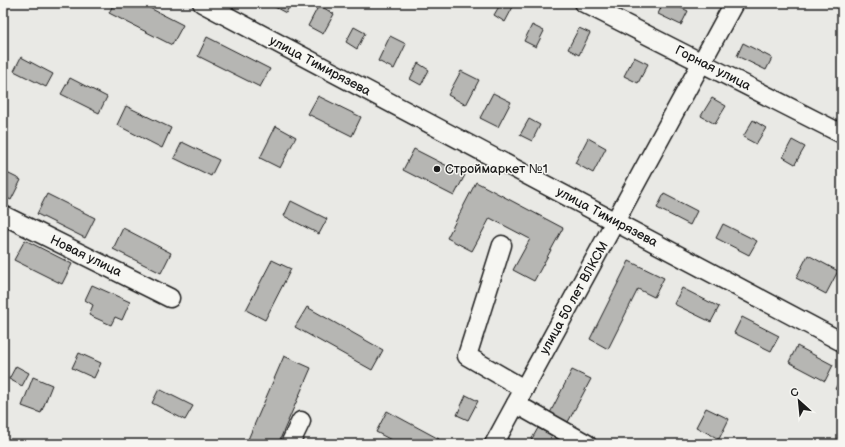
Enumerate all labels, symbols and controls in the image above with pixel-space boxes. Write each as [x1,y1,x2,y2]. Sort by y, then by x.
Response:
street label: улица Тимирязева [267,32,374,100]
street label: Горная улица [672,42,754,94]
place label: Строймаркет №1 [445,161,548,177]
marker: Строймаркет №1 [432,164,442,174]
street label: улица Тимирязева [554,183,661,251]
street label: Новая улица [48,232,125,280]
street label: улица 50 лет ВЛКСМ [536,239,612,357]
north arrow [779,381,819,421]
text: С [788,385,801,400]

